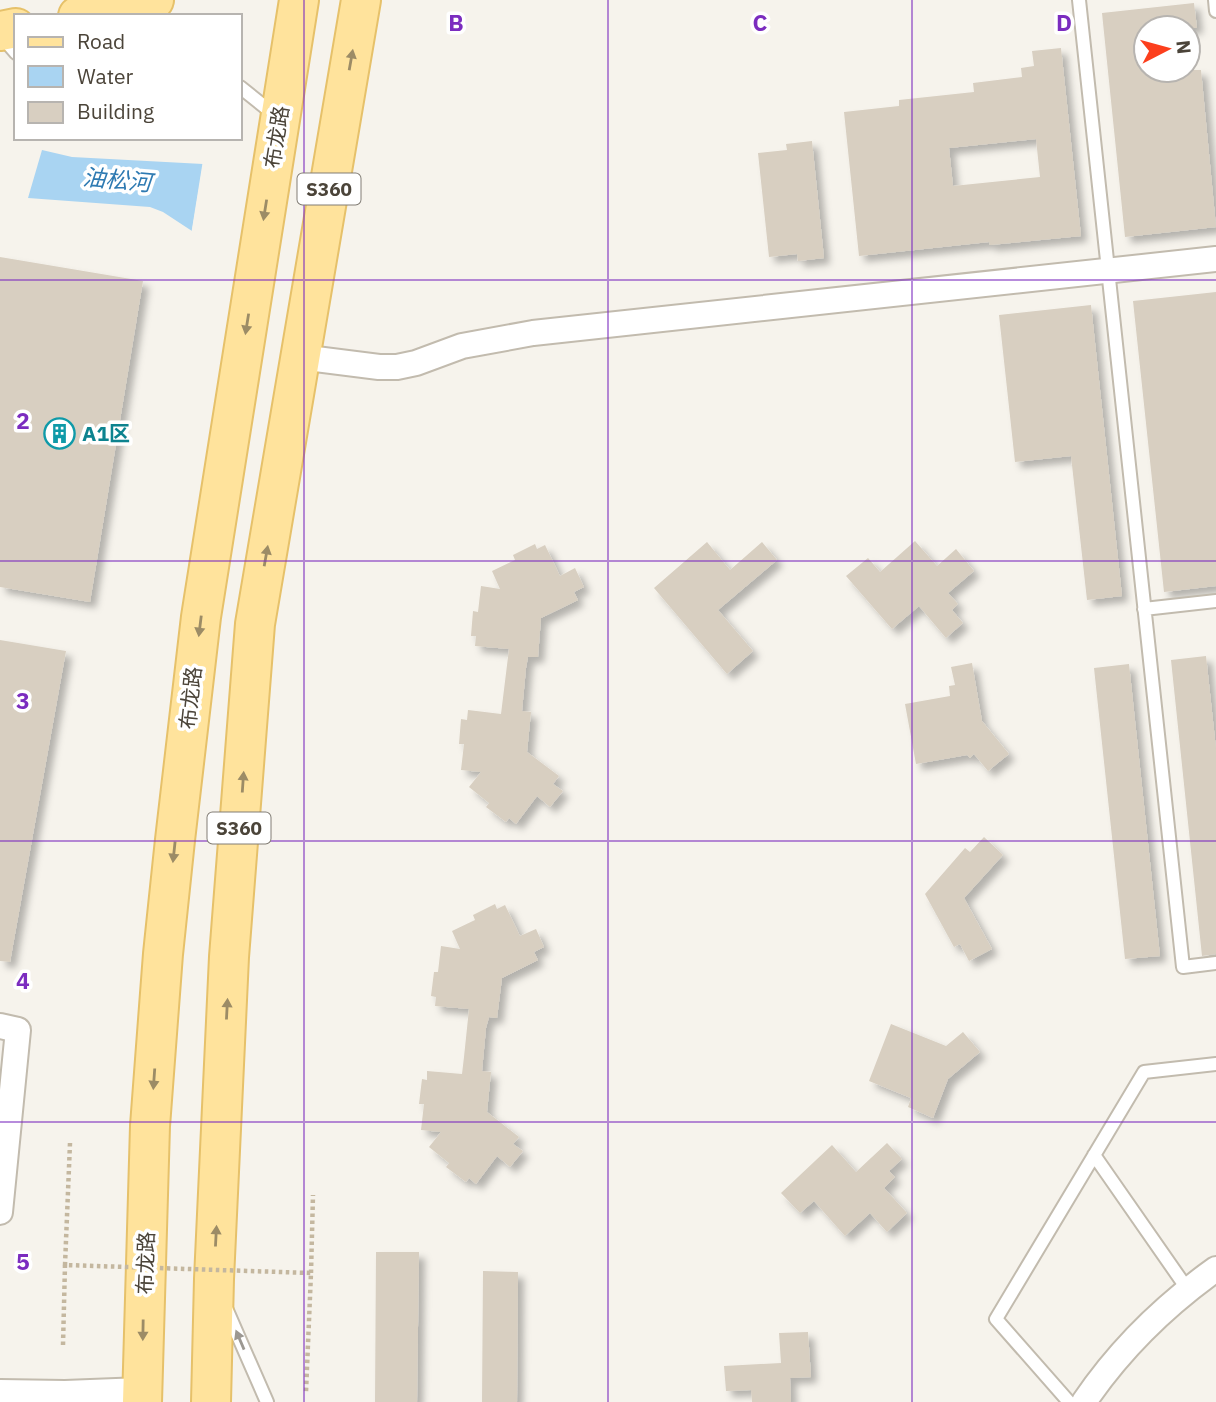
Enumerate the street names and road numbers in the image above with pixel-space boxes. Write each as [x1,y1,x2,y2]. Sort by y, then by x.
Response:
street label: 布龙路 [257,104,295,170]
road number: S360 [298,174,360,204]
street label: 布龙路 [173,665,207,731]
road number: S360 [208,813,270,844]
street label: 布龙路 [130,1231,160,1295]

